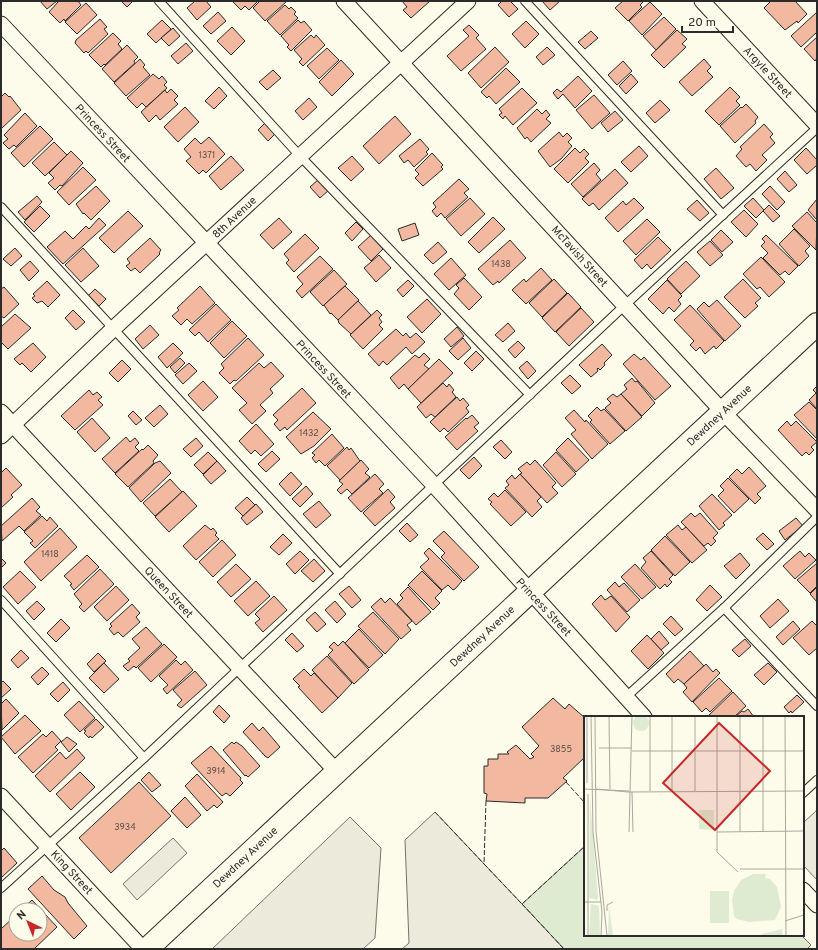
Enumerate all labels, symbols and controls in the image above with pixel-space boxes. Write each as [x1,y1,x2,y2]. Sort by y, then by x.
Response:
scale bar [682,8,733,34]
text: 20 m [688,15,716,31]
street label: Argyle Street [740,44,795,101]
street label: Princess Street [72,102,133,166]
house number: 1371 [199,150,215,161]
street label: 8th Avenue [210,194,260,242]
street label: McTavish Street [548,223,610,290]
house number: 1438 [491,259,511,270]
street label: Princess Street [293,338,354,402]
street label: Dewdney Avenue [684,382,755,449]
house number: 1432 [299,428,319,439]
house number: 1418 [41,549,59,560]
street label: Queen Street [141,564,196,621]
street label: Princess Street [513,576,574,640]
street label: Dewdney Avenue [447,603,518,670]
inset map [584,716,804,936]
house number: 3855 [550,744,572,755]
house number: 3914 [206,766,226,777]
house number: 3934 [114,822,136,833]
street label: Dewdney Avenue [210,824,281,891]
street label: King Street [47,848,95,898]
north arrow [8,902,48,942]
text: N [14,908,30,923]

